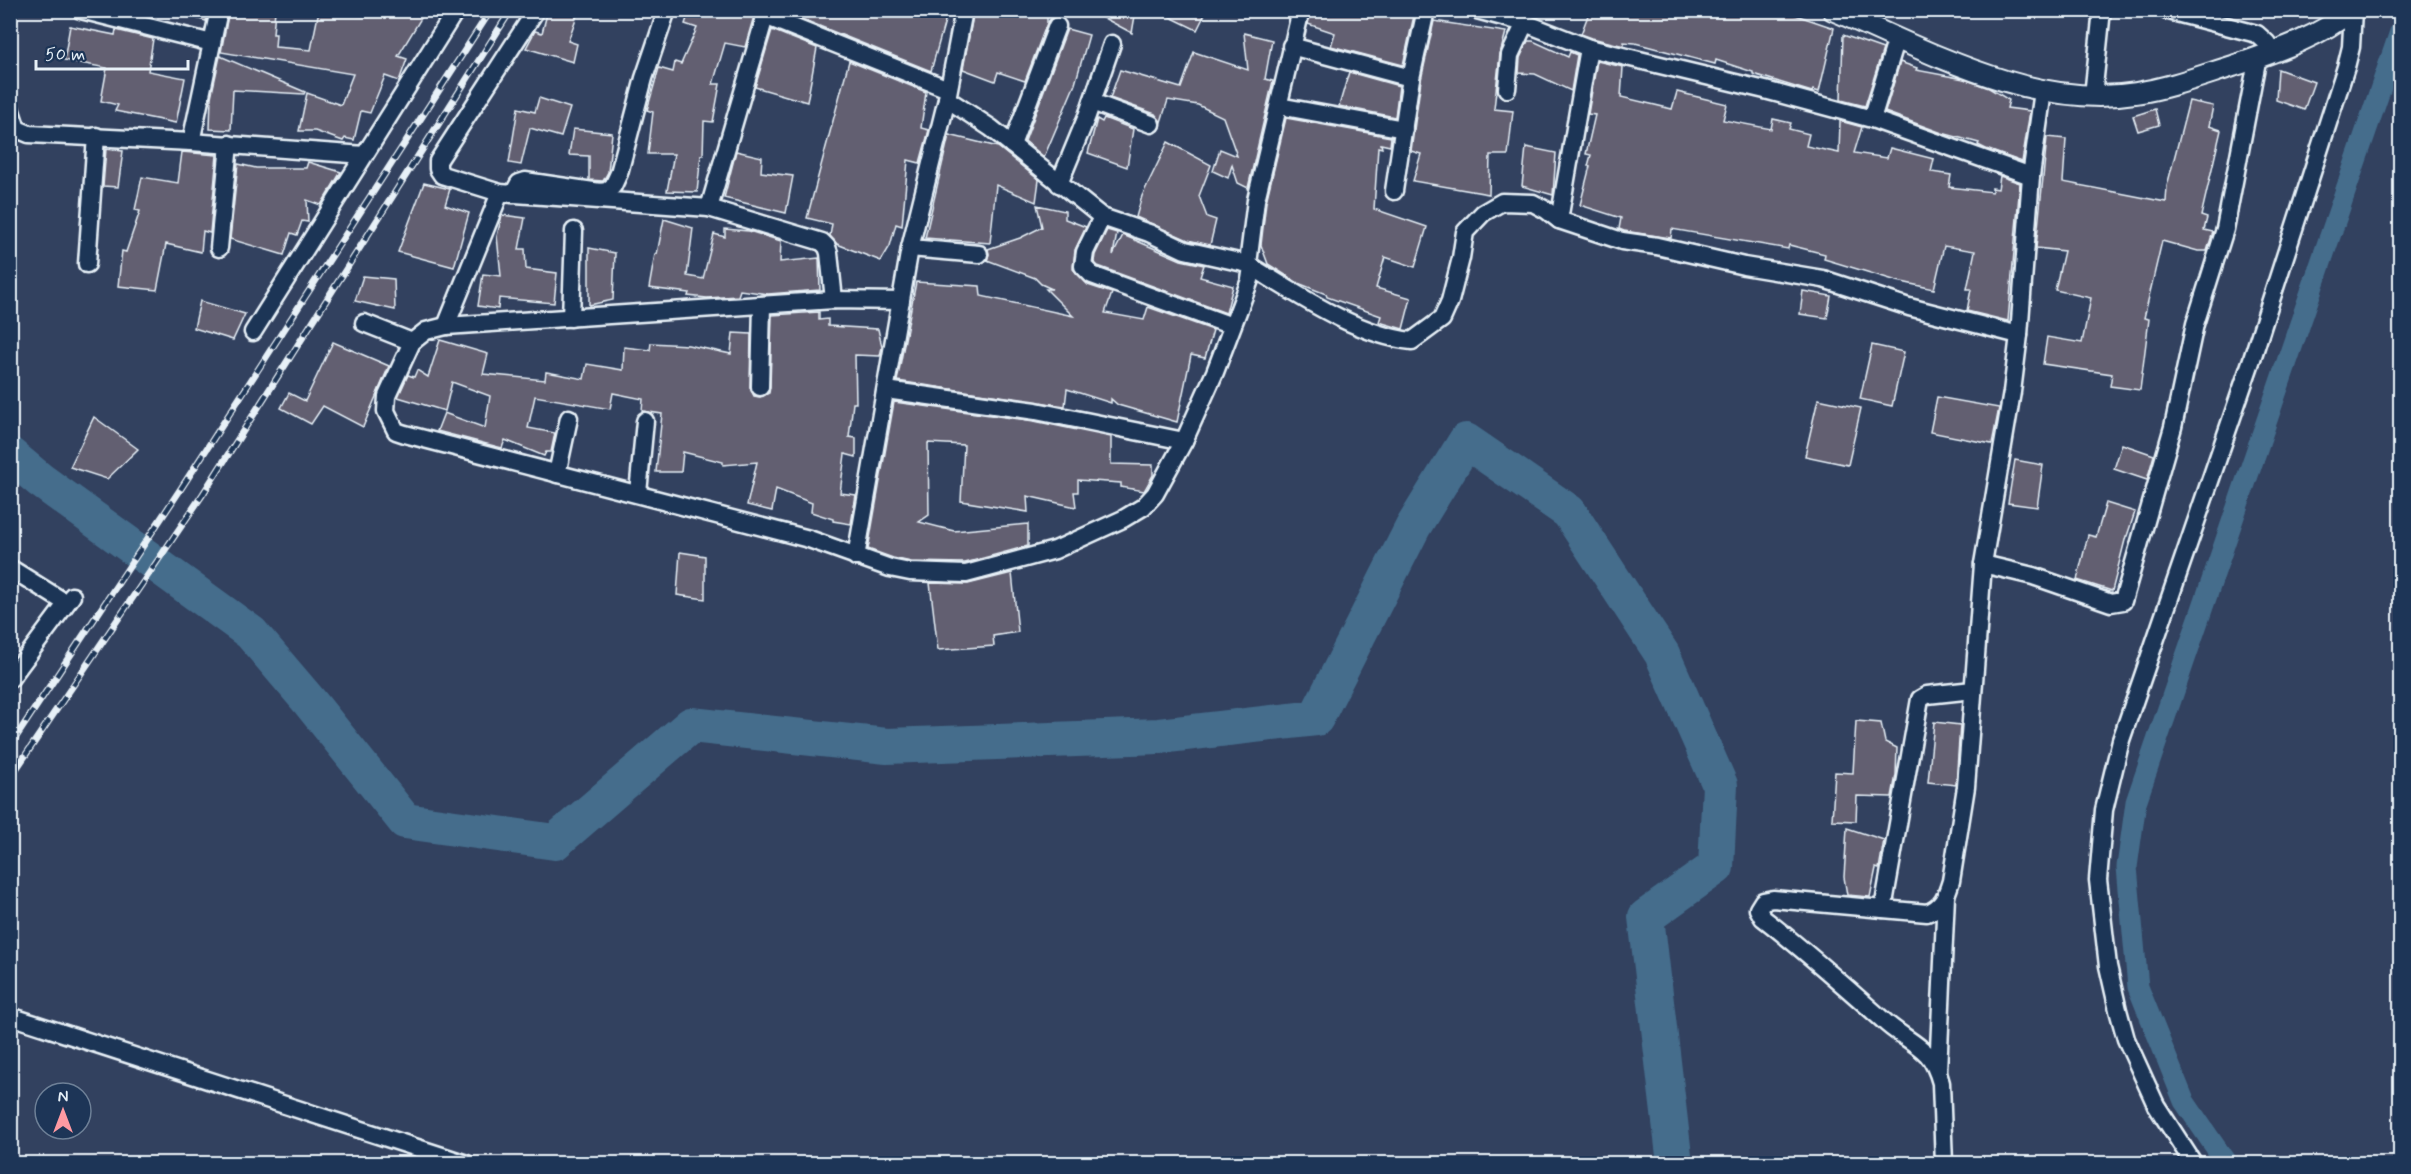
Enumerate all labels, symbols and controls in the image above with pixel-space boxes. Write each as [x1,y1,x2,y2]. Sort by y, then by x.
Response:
scale bar [36,33,188,71]
text: 50 m [45,43,85,67]
north arrow [33,1081,93,1141]
text: N [58,1087,68,1108]

